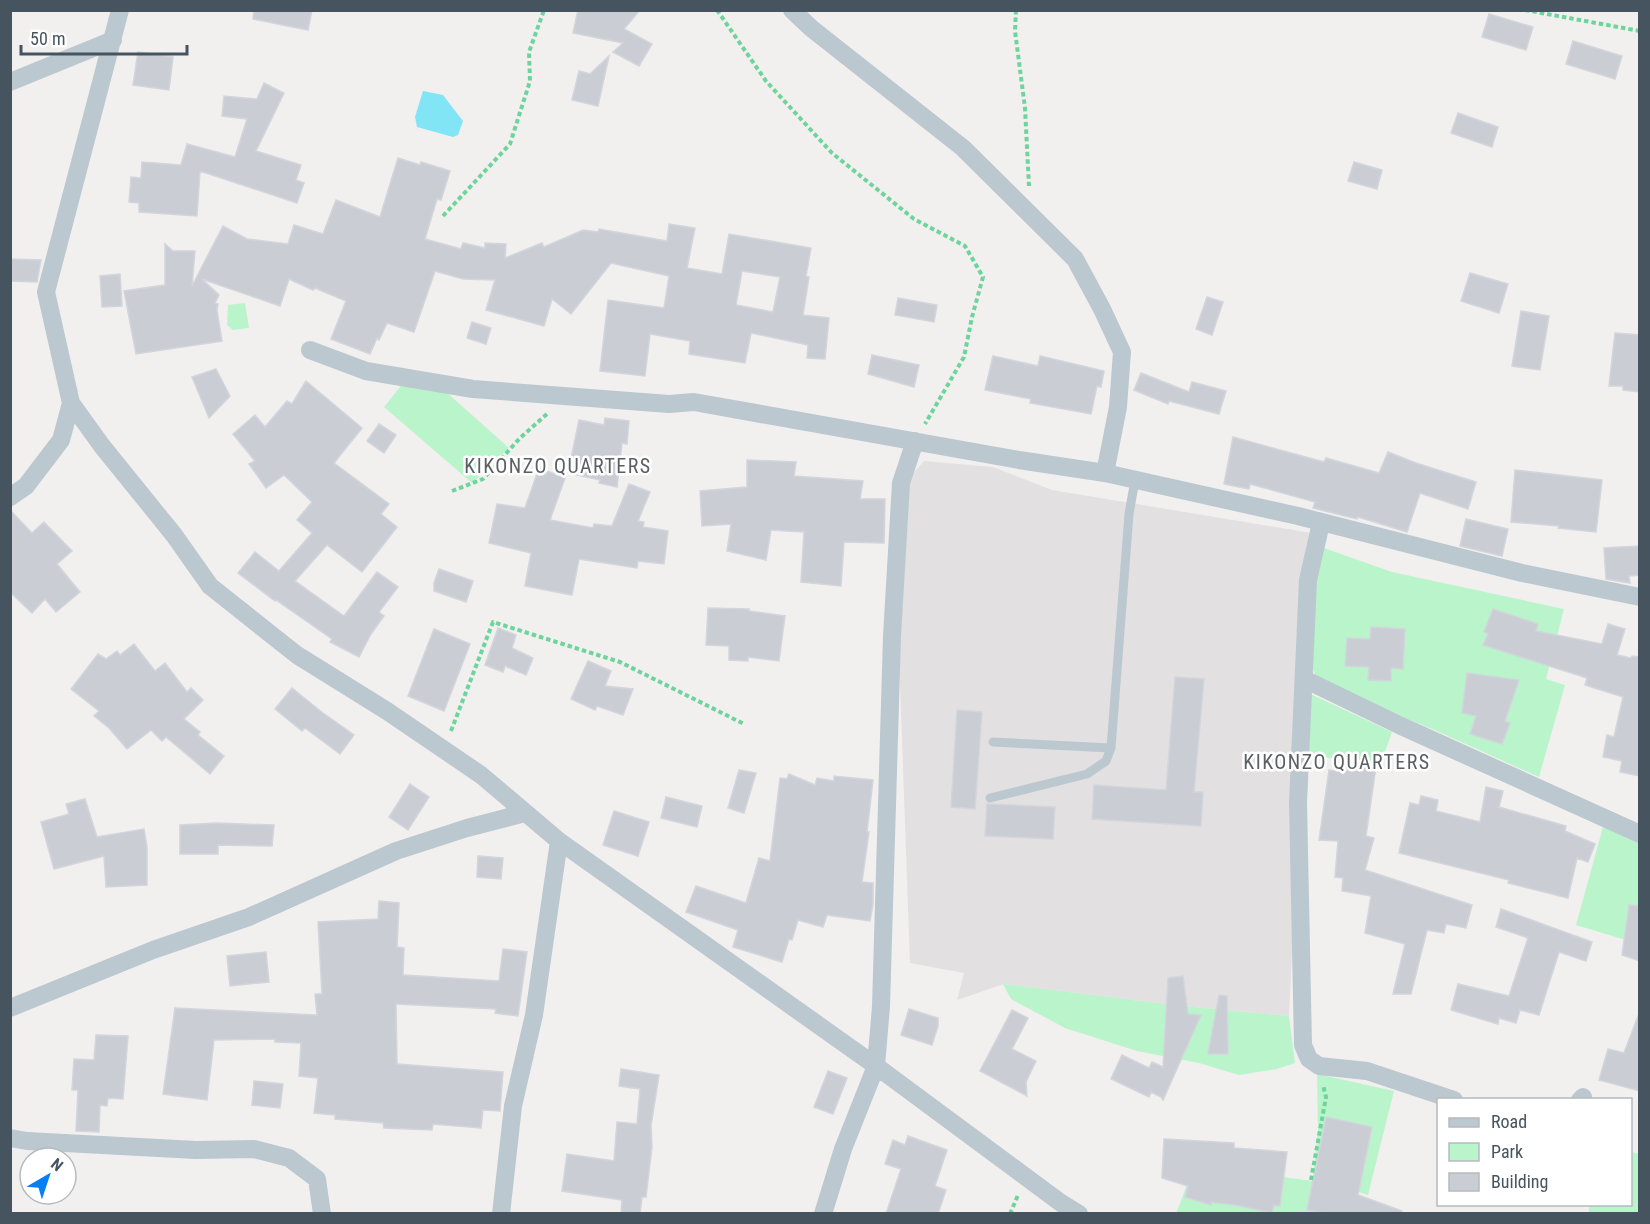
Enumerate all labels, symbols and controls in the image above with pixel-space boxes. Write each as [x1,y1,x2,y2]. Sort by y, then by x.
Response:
scale bar [21,18,188,56]
text: 50 m [30,28,65,49]
district label: KIKONZO QUARTERS [464,454,652,478]
district label: KIKONZO QUARTERS [1243,750,1431,774]
legend [1437,1098,1632,1206]
text: Road [1491,1111,1527,1132]
text: Park [1491,1141,1523,1162]
north arrow [18,1146,78,1206]
text: N [47,1154,67,1175]
text: Building [1491,1171,1548,1192]

